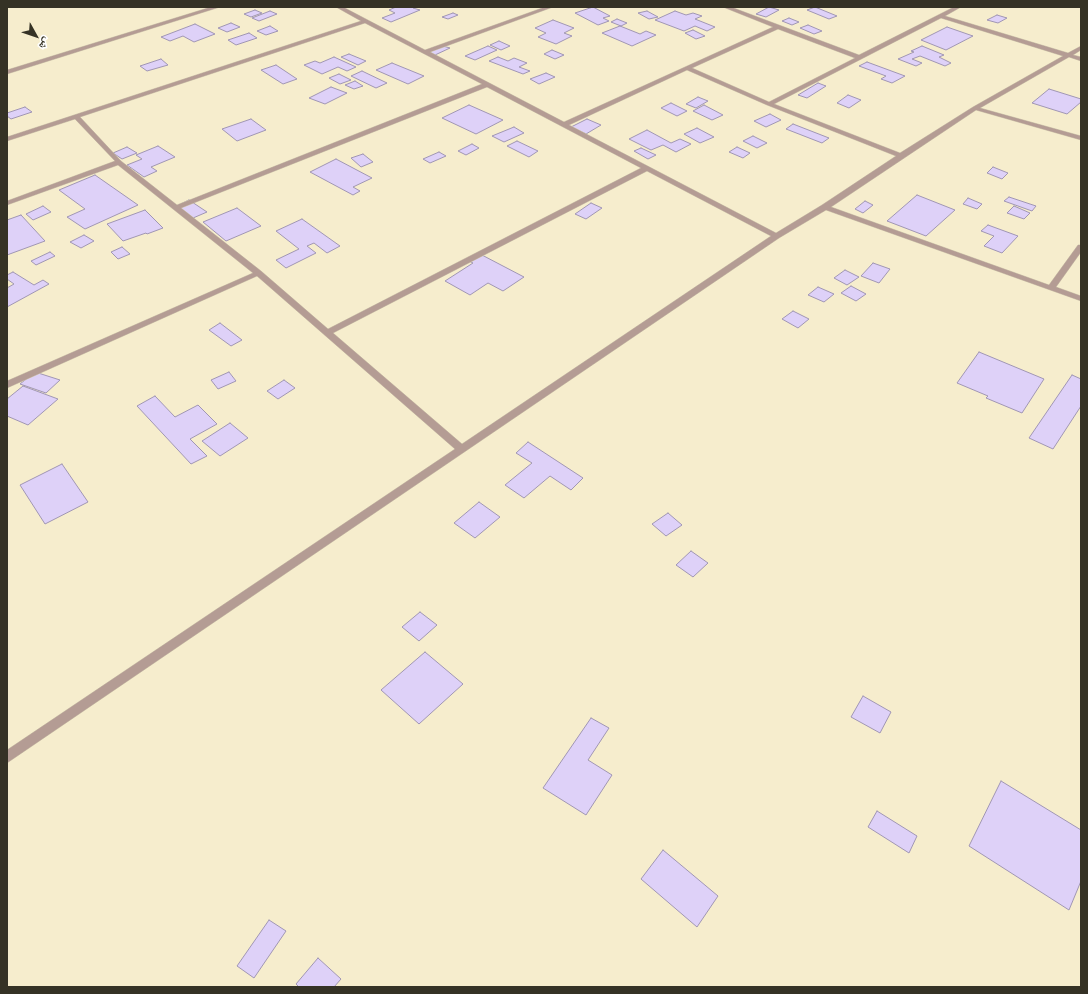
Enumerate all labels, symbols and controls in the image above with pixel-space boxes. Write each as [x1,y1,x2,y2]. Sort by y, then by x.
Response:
north arrow [16,16,56,56]
text: ش [37,35,54,53]

